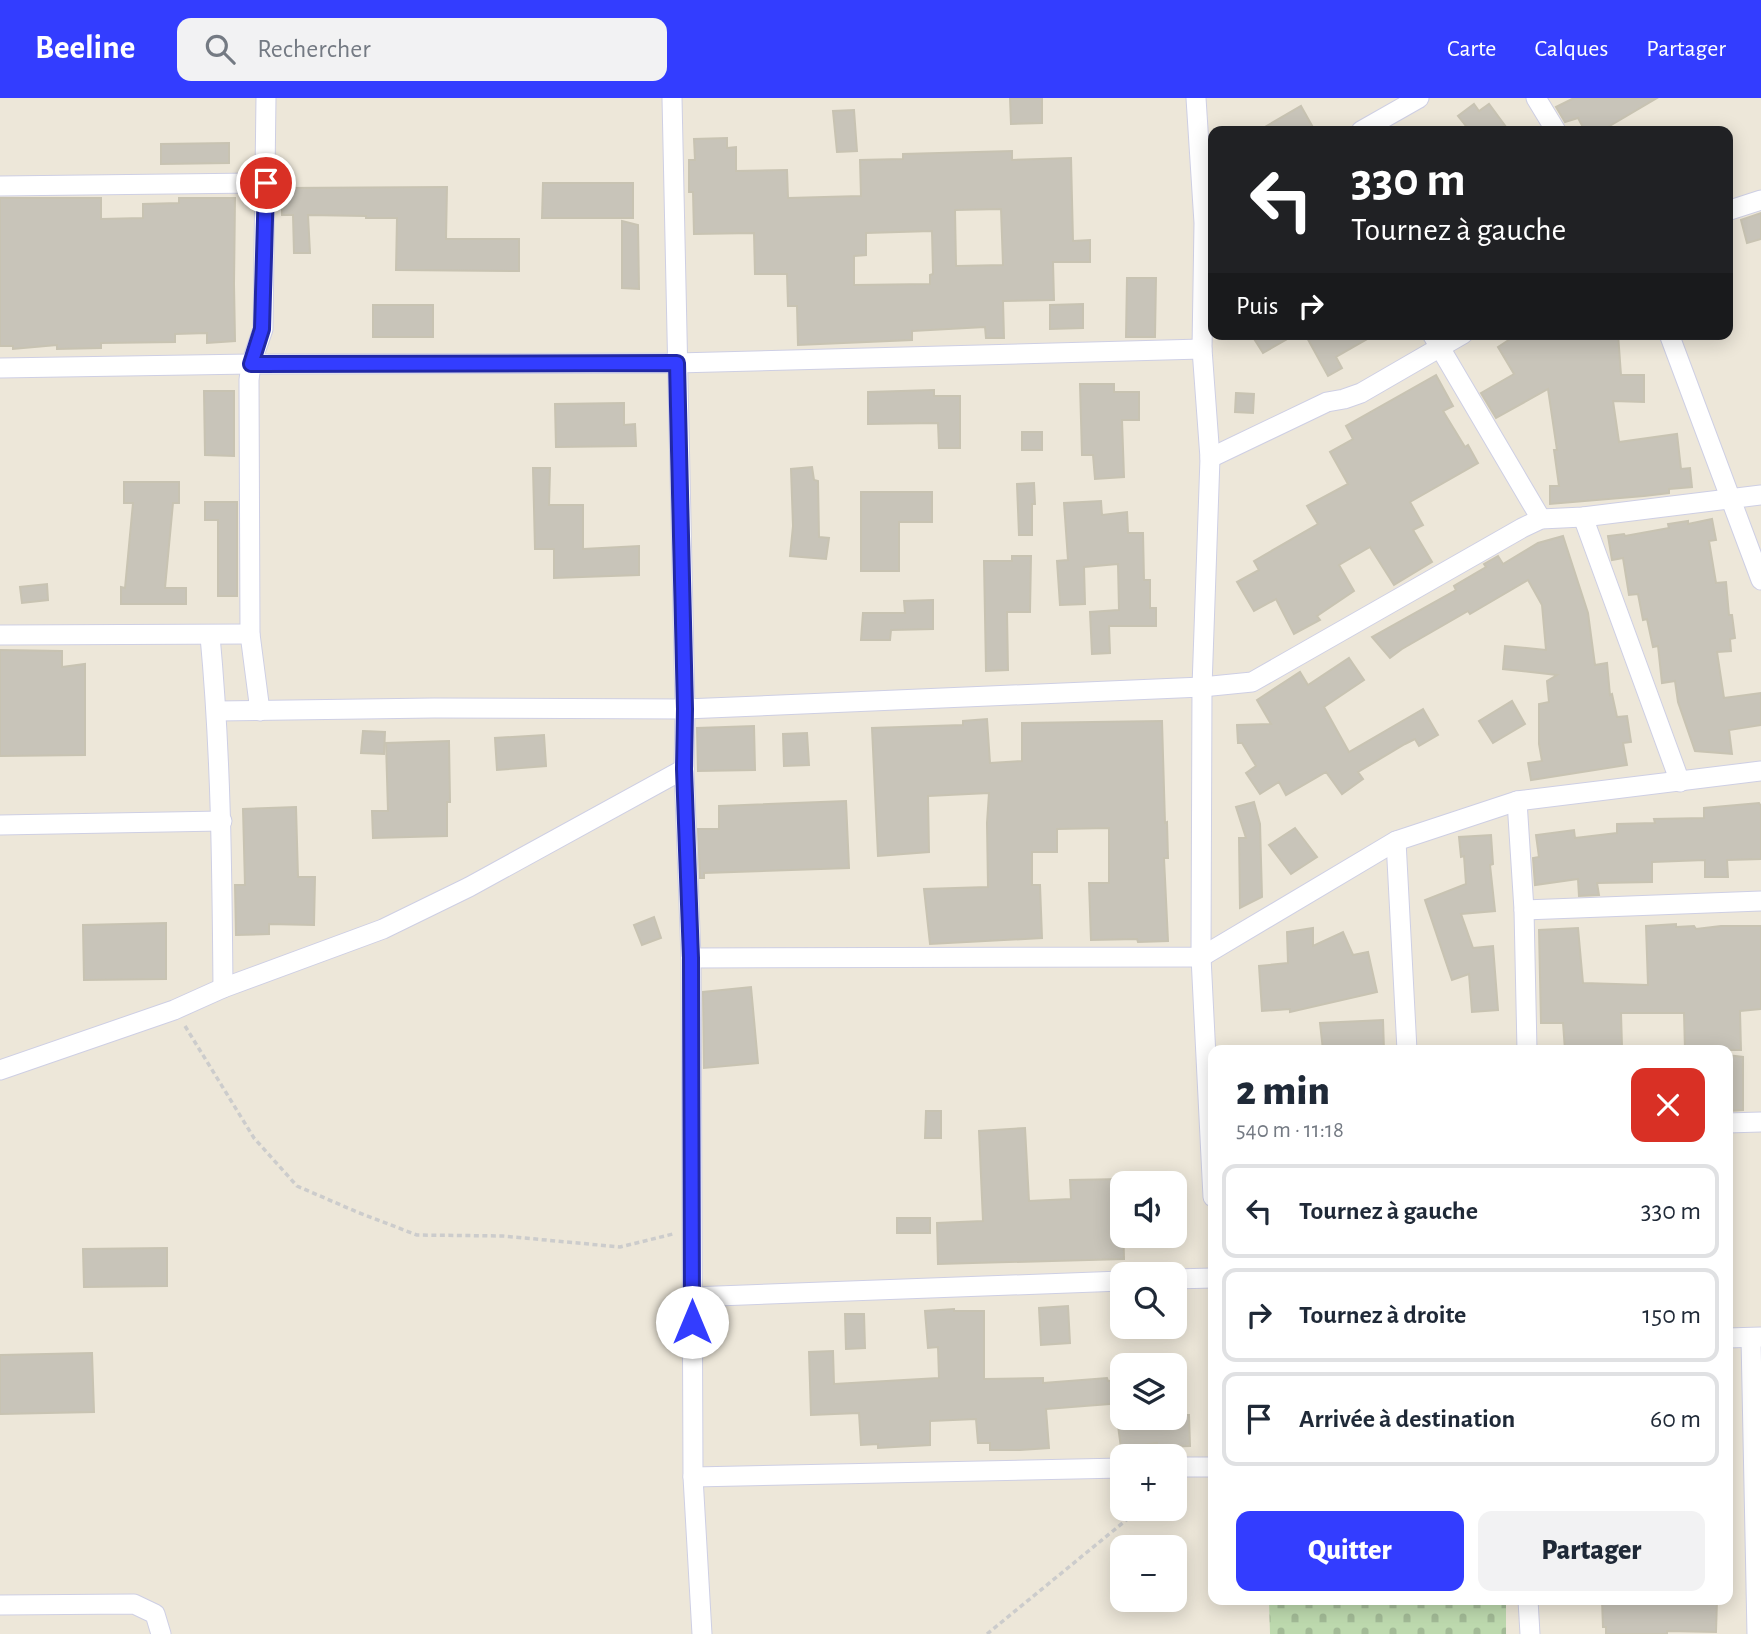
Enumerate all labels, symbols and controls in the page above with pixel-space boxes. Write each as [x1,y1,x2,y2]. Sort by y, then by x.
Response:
search box [177,18,667,81]
icon: search [201,30,239,68]
text: Beeline [35,32,135,65]
text: Rechercher [257,36,371,62]
text: Carte [1447,37,1496,61]
text: Calques [1534,37,1608,61]
text: Partager [1646,37,1726,61]
pin [236,153,296,213]
icon: left [1236,154,1327,245]
text: 330 m [1351,156,1466,205]
icon: arrive [247,164,285,202]
text: Tournez à gauche [1351,214,1566,246]
icon: right [1292,287,1330,325]
text: Puis [1236,293,1278,319]
button: close [1631,1068,1705,1142]
text: 2 min [1236,1070,1330,1112]
text: 540 m · 11:18 [1236,1119,1344,1142]
map controls [1110,1171,1187,1612]
button: sound [1110,1171,1187,1248]
icon: left [1240,1192,1278,1230]
text: Tournez à gauche [1299,1198,1478,1224]
text: 330 m [1641,1198,1701,1224]
button: search [1110,1262,1187,1339]
position arrow [655,1285,729,1359]
icon: right [1240,1296,1278,1334]
text: Tournez à droite [1299,1302,1466,1328]
text: 150 m [1642,1302,1701,1328]
button: layers [1110,1353,1187,1430]
icon: arrive [1240,1400,1278,1438]
text: Arrivée à destination [1299,1406,1515,1432]
text: 60 m [1650,1406,1701,1432]
button: + [1110,1444,1187,1521]
button: Quitter [1236,1511,1464,1591]
button: Partager [1478,1511,1705,1591]
button: − [1110,1535,1187,1612]

